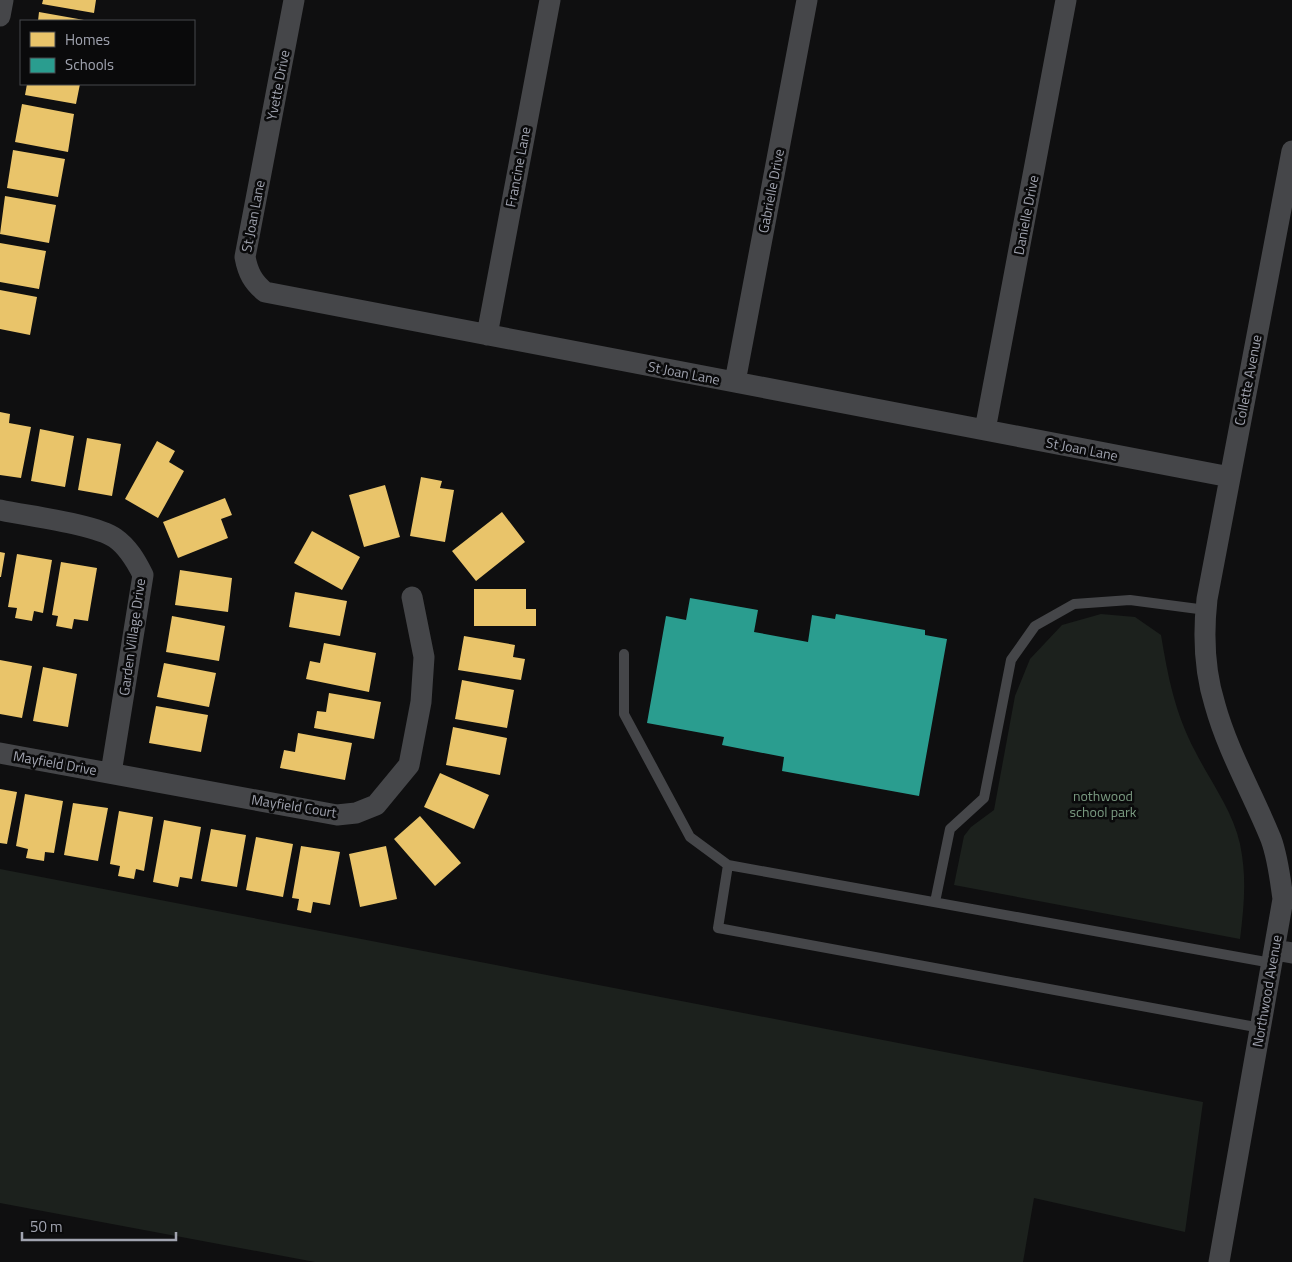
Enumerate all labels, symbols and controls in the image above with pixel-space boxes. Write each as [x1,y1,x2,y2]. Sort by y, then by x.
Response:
legend [20,20,195,85]
text: Homes [65,28,110,51]
street label: Yvette Drive [260,48,295,122]
text: Schools [65,53,114,76]
street label: Francine Lane [499,125,536,209]
street label: Gabrielle Drive [752,147,789,235]
street label: Danielle Drive [1007,173,1044,257]
street label: St Joan Lane [235,178,270,254]
street label: Collette Avenue [1228,333,1267,427]
street label: St Joan Lane [646,355,722,390]
street label: St Joan Lane [1044,431,1120,466]
street label: Garden Village Drive [113,577,150,697]
street label: Mayfield Drive [12,745,99,780]
park label: nothwood school park [1069,785,1137,822]
street label: Mayfield Court [250,788,338,823]
street label: Northwood Avenue [1246,933,1287,1049]
scale bar [22,1210,176,1242]
text: 50 m [30,1215,63,1238]

